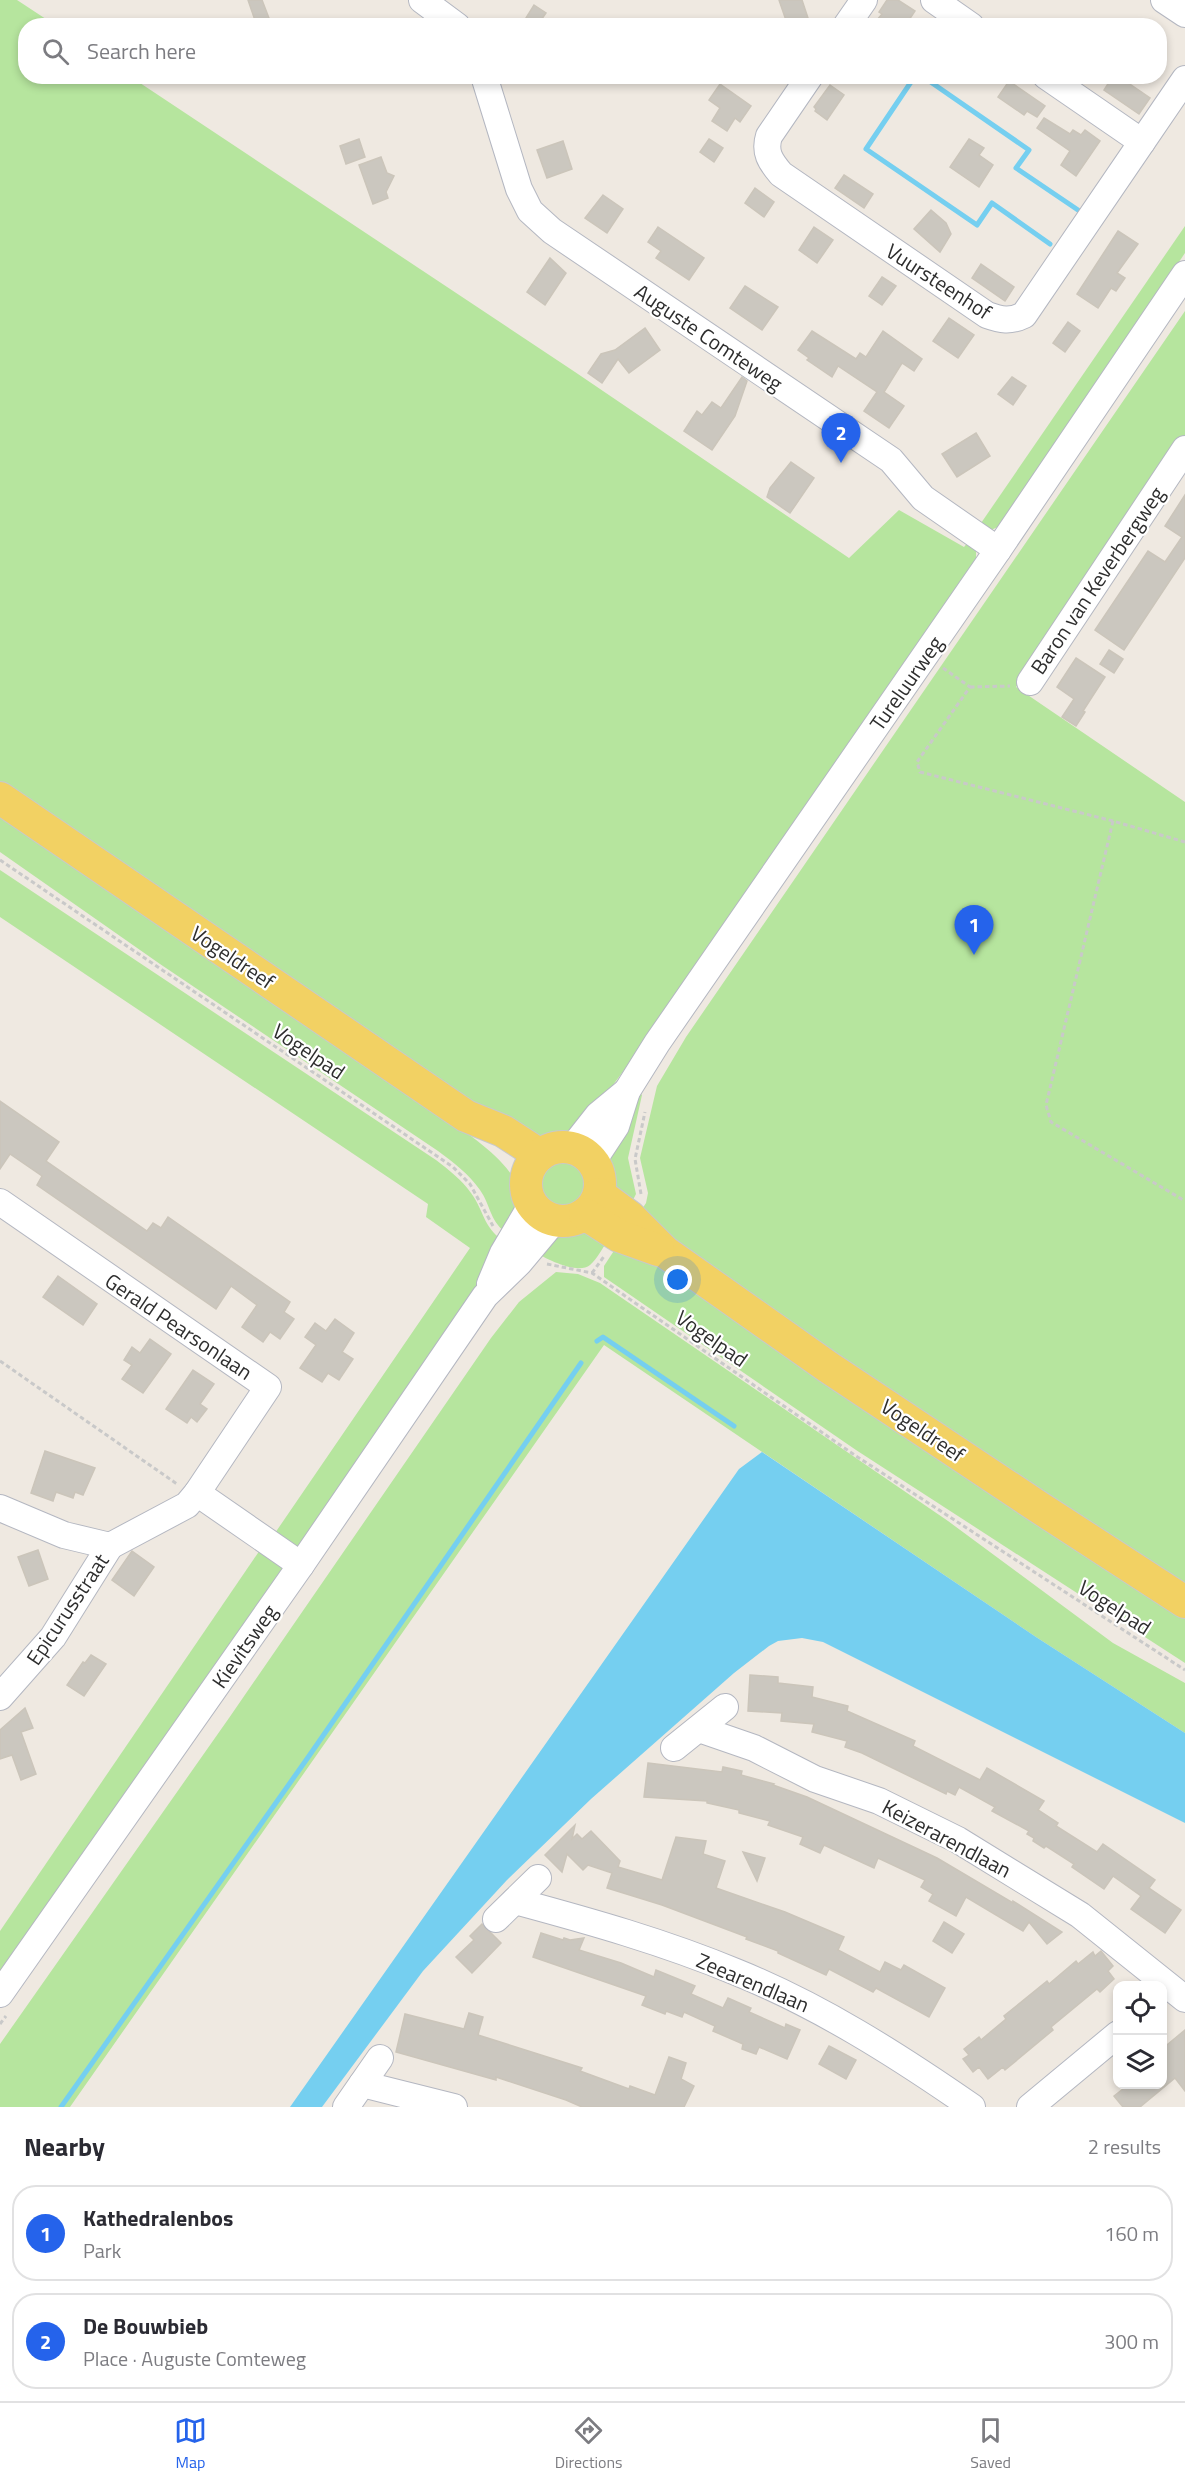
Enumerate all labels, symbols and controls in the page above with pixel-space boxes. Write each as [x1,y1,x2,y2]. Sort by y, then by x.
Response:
search box [18,18,1167,84]
text: Search here [87,34,196,68]
icon: search [39,35,72,68]
street label: Vuursteenhof [880,235,998,327]
street label: Auguste Comteweg [628,275,790,399]
pin: 2 [822,414,860,463]
street label: Baron van Keverbergweg [1022,479,1172,680]
street label: Tureluurweg [861,629,951,737]
pin: 1 [954,906,994,955]
street label: Vogeldreef [185,917,281,997]
street label: Vogelpad [266,1015,352,1087]
street label: Gerald Pearsonlaan [99,1265,259,1387]
your location [663,1265,692,1294]
street label: Vogelpad [669,1301,755,1375]
street label: Vogeldreef [875,1390,971,1470]
street label: Epicurusstraat [18,1546,117,1671]
street label: Vogelpad [1072,1571,1158,1643]
street label: Kievitsweg [203,1597,285,1695]
street label: Keizerarendlaan [877,1791,1017,1885]
street label: Zeearendlaan [692,1944,814,2020]
map controls [1113,1981,1167,2089]
button: locate [1113,1981,1167,2035]
button: layers [1113,2035,1167,2089]
text: Nearby [24,2127,105,2166]
text: 2 results [1088,2131,1161,2162]
text: Kathedralenbos [83,2201,233,2235]
text: 1 [40,2218,51,2249]
text: 160 m [1104,2218,1159,2249]
text: Park [83,2235,121,2266]
text: De Bouwbieb [83,2309,208,2343]
text: 2 [40,2326,51,2357]
text: 300 m [1104,2326,1159,2357]
text: Place · Auguste Comteweg [83,2343,306,2374]
tab: Map [174,2414,207,2474]
tab: Directions [555,2414,623,2474]
tab: Saved [970,2414,1011,2474]

